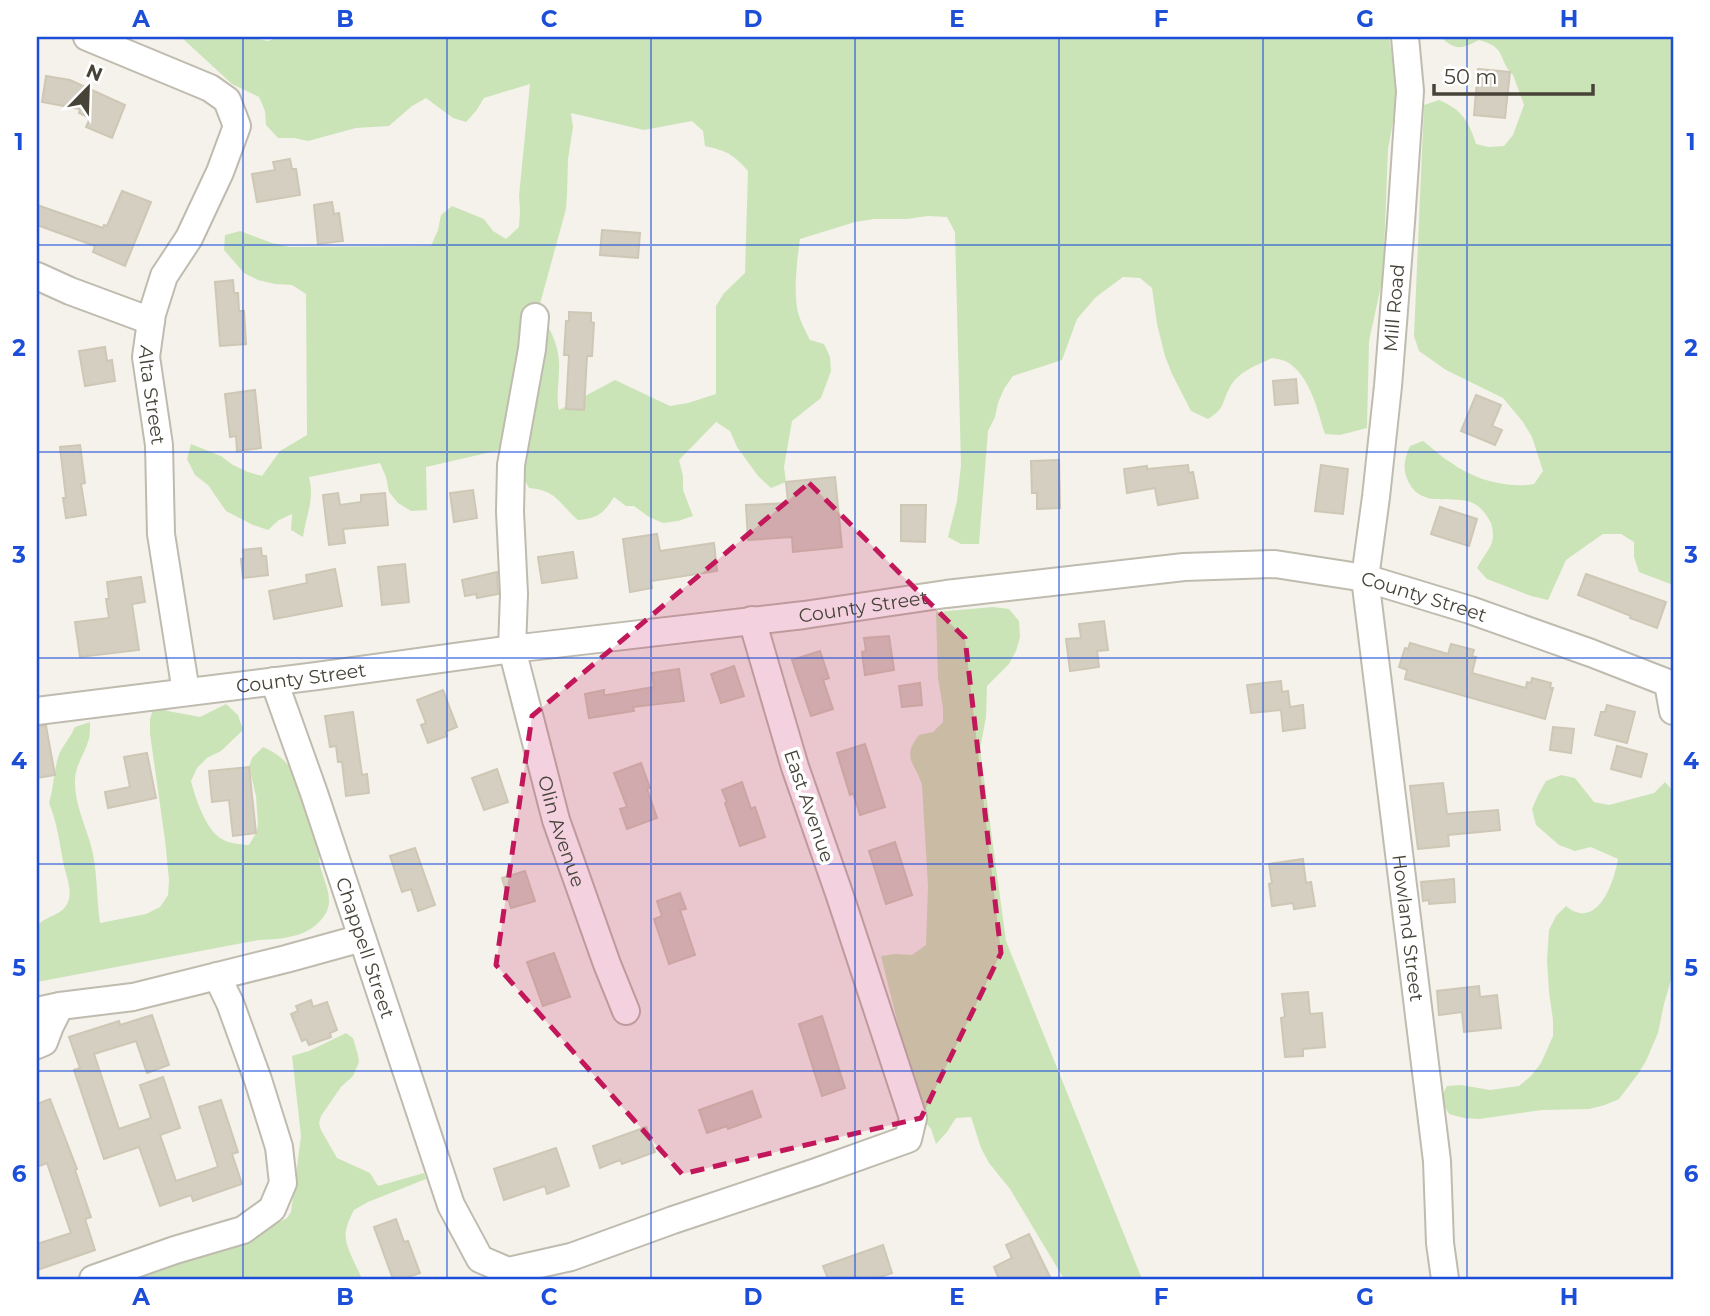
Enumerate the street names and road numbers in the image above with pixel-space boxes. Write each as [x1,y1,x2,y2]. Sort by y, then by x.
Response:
street label: Mill Road [1379,263,1409,353]
street label: Alta Street [134,344,170,446]
street label: County Street [1358,566,1490,627]
street label: County Street [797,585,930,627]
street label: County Street [235,658,367,698]
street label: East Avenue [779,747,839,865]
street label: Olin Avenue [533,773,590,890]
street label: Howland Street [1388,853,1429,1003]
street label: Chappell Street [331,874,400,1022]

